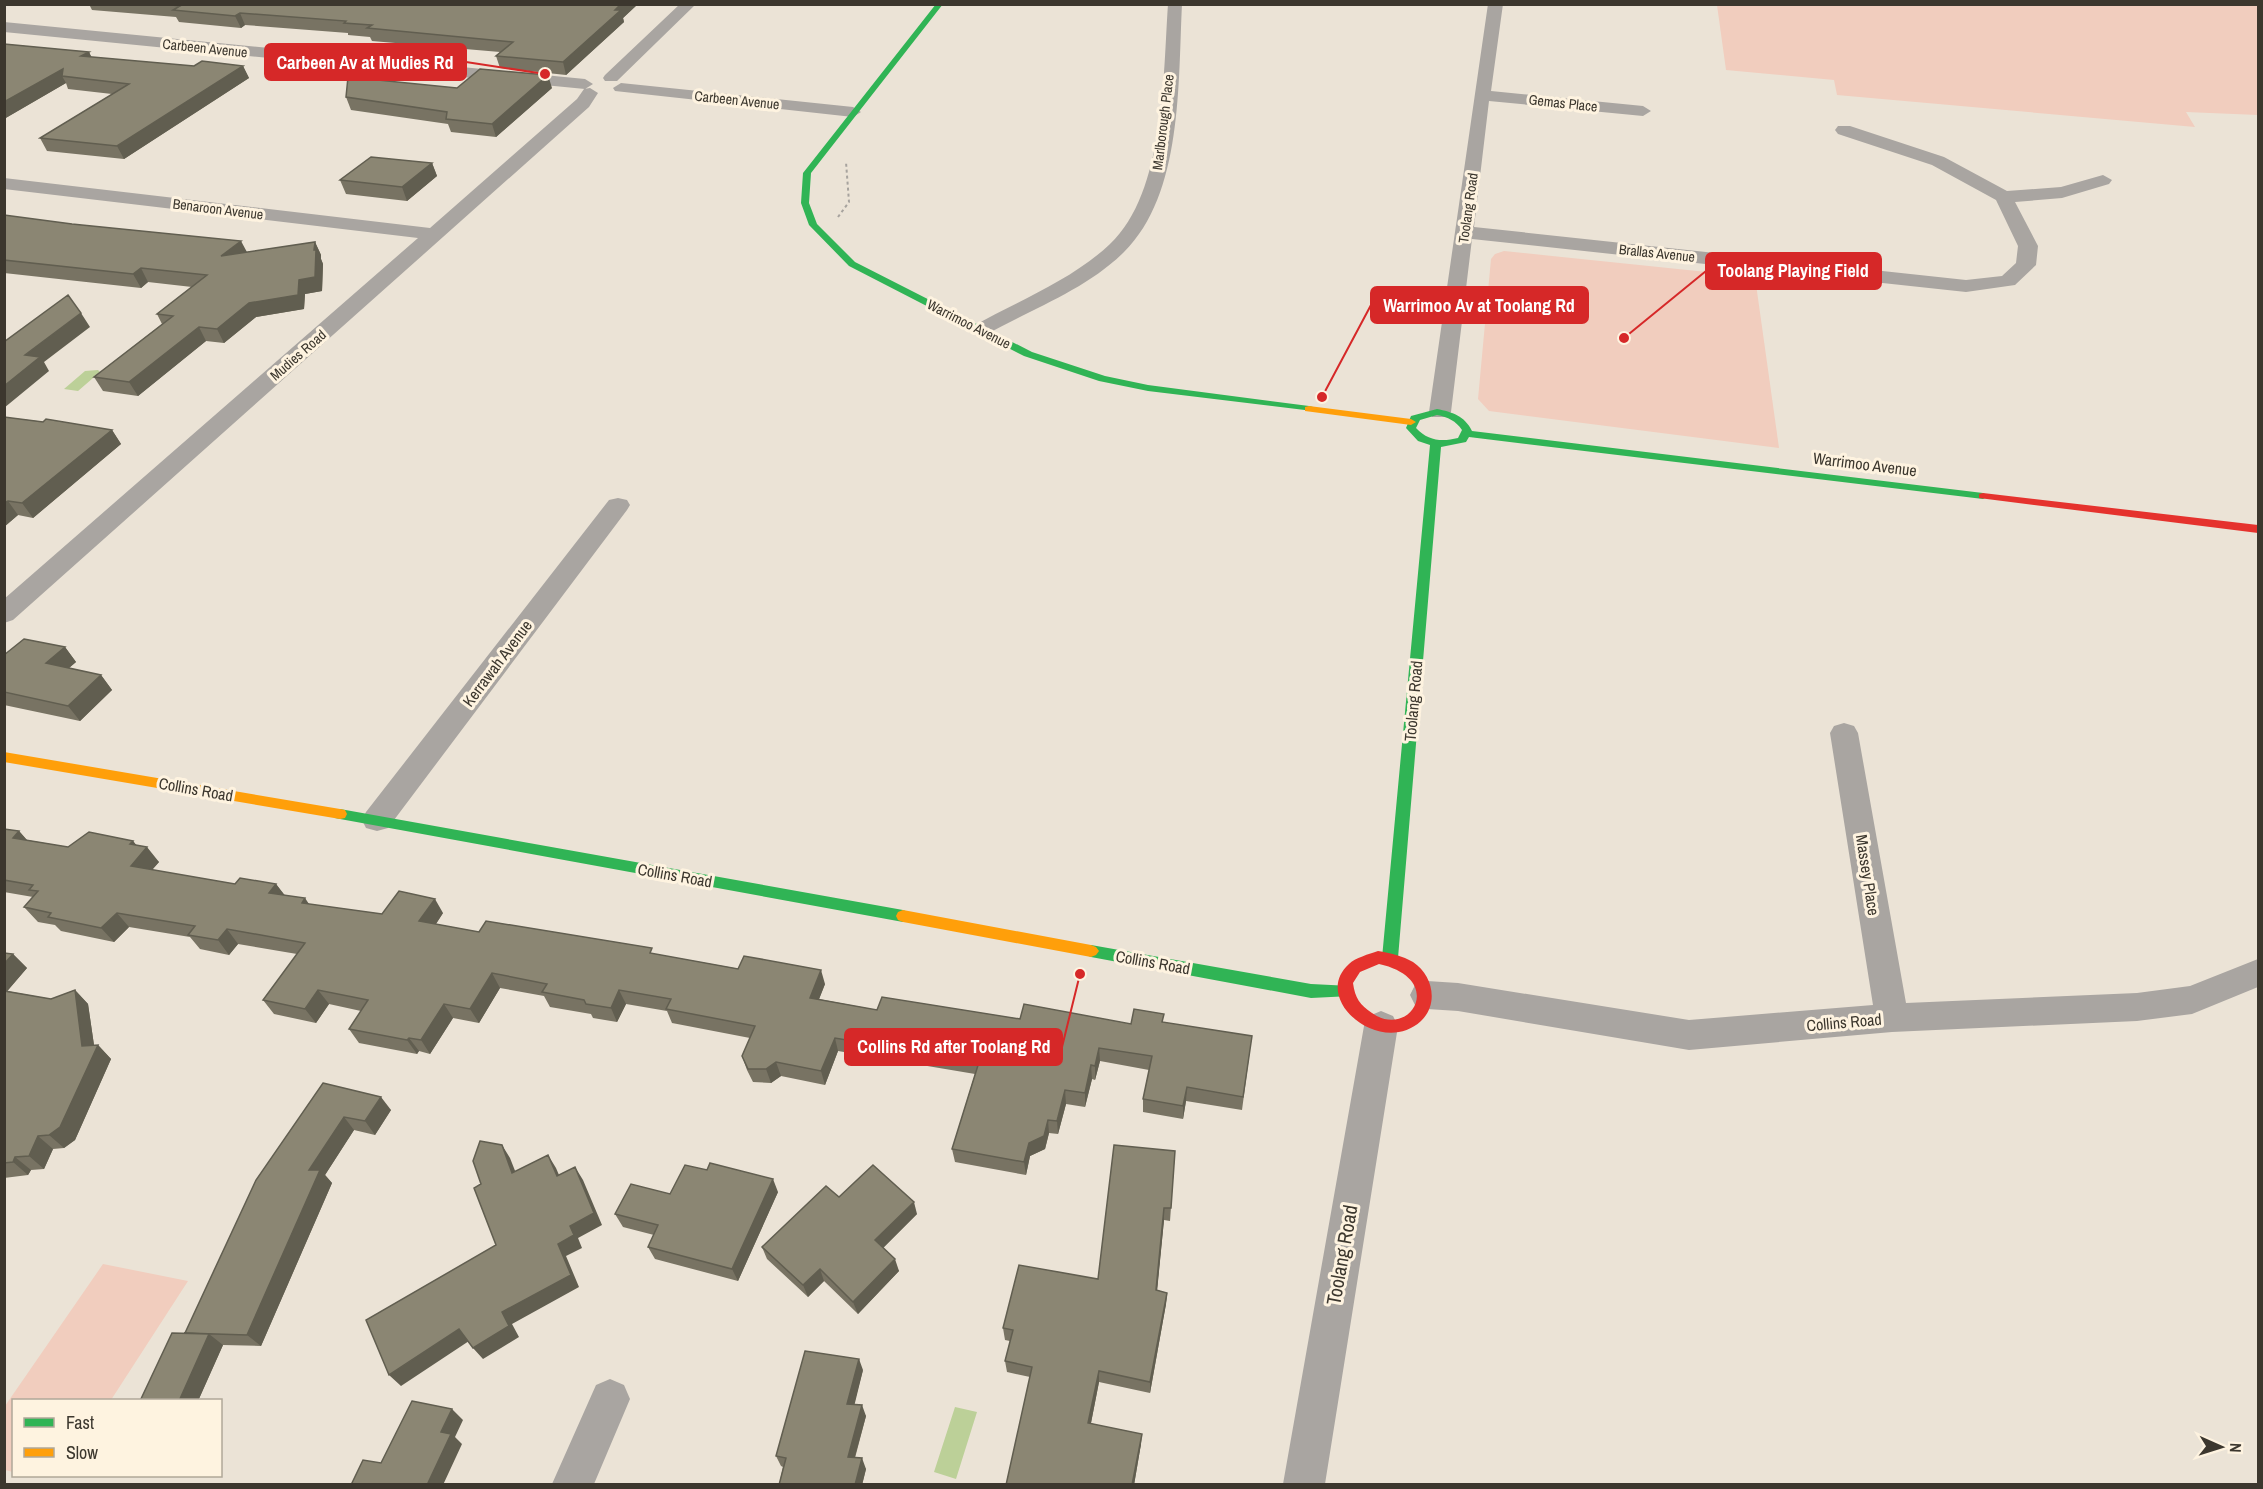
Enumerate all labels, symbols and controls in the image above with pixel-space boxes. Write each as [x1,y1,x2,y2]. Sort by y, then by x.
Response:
street label: Carbeen Avenue [162,35,248,61]
callout: Carbeen Av at Mudies Rd [265,44,466,80]
text: Carbeen Av at Mudies Rd [277,50,453,75]
street label: Marlborough Place [1148,73,1178,171]
street label: Carbeen Avenue [694,87,780,113]
street label: Gemas Place [1528,90,1598,116]
street label: Toolang Road [1454,172,1482,244]
street label: Benaroon Avenue [172,195,264,223]
street label: Brallas Avenue [1618,240,1696,266]
callout: Toolang Playing Field [1706,253,1881,289]
text: Toolang Playing Field [1717,258,1869,283]
callout: Warrimoo Av at Toolang Rd [1371,287,1588,323]
text: Warrimoo Av at Toolang Rd [1383,293,1575,318]
street label: Warrimoo Avenue [924,295,1014,353]
street label: Mudies Road [266,326,330,384]
street label: Warrimoo Avenue [1812,447,1918,481]
street label: Kerrawah Avenue [457,615,537,711]
street label: Toolang Road [1399,660,1427,742]
street label: Collins Road [157,772,235,806]
street label: Massey Place [1851,833,1885,917]
street label: Collins Road [636,858,714,892]
street label: Collins Road [1114,945,1192,979]
street label: Collins Road [1806,1008,1882,1036]
callout: Collins Rd after Toolang Rd [845,1029,1062,1065]
text: Collins Rd after Toolang Rd [857,1034,1051,1059]
street label: Toolang Road [1319,1203,1364,1307]
legend [12,1399,222,1477]
text: Fast [66,1410,94,1435]
north arrow [2191,1417,2251,1477]
text: Slow [66,1440,98,1465]
text: N [2225,1442,2247,1453]

